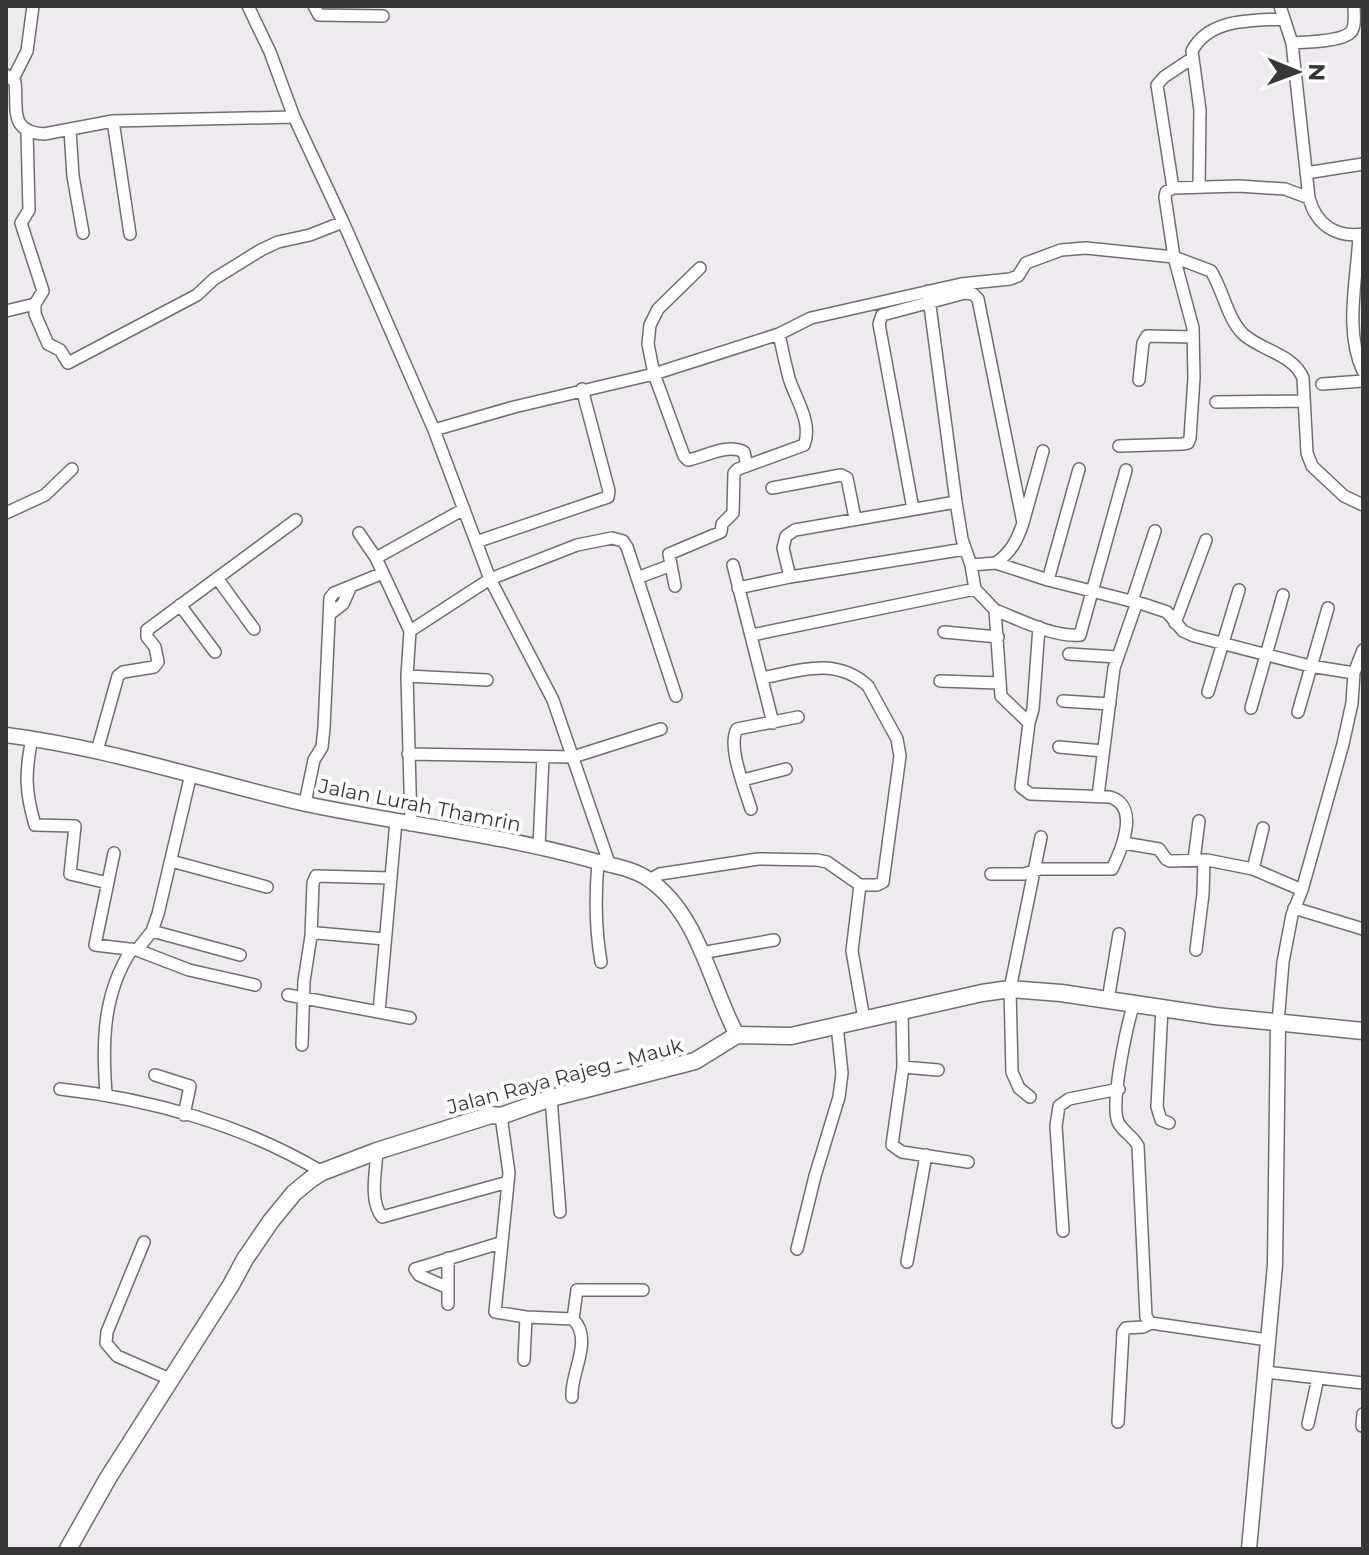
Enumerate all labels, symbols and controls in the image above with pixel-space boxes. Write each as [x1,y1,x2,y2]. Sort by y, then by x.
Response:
north arrow [1257,32,1337,112]
text: N [1303,63,1330,81]
street label: Jalan Lurah Thamrin [316,773,523,836]
street label: Jalan Raya Rajeg - Mauk [444,1033,685,1119]

